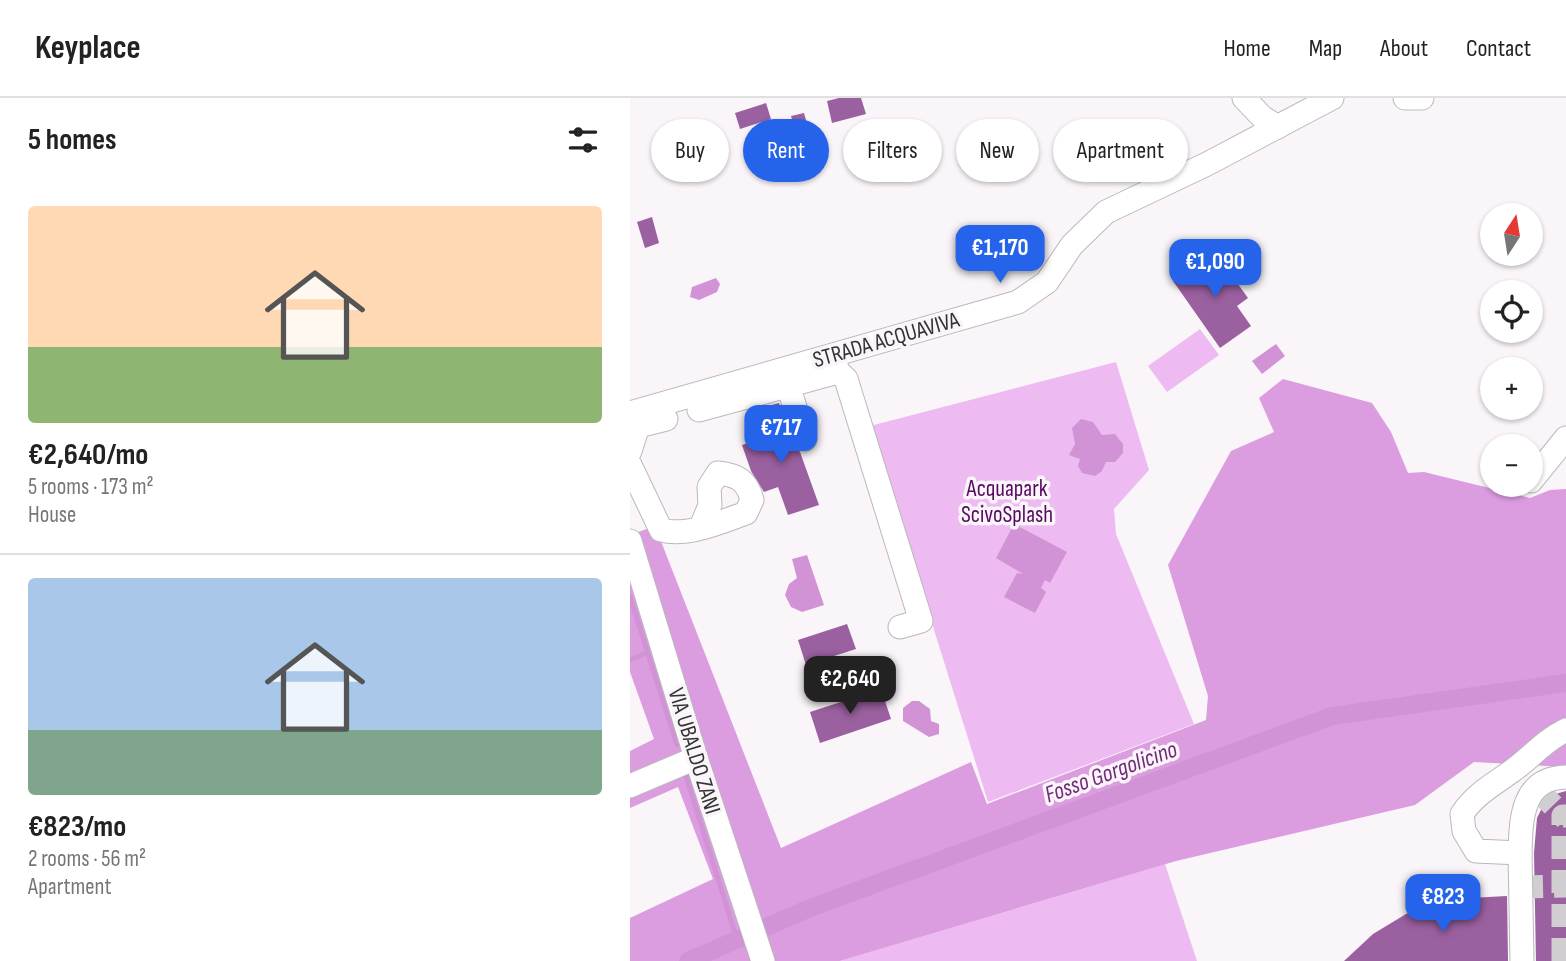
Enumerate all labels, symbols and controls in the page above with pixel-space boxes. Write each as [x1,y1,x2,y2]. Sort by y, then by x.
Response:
text: Keyplace [35,28,141,68]
text: Home [1223,34,1271,63]
text: Map [1309,34,1342,63]
text: About [1380,34,1428,63]
text: Contact [1466,34,1531,63]
chip: Buy [651,119,729,182]
chip: Rent [743,119,829,182]
chip: Filters [843,119,942,182]
chip: New [956,119,1039,182]
chip: Apartment [1053,119,1188,182]
icon: filters [564,121,602,159]
text: 5 homes [28,122,117,158]
north arrow [1480,203,1544,266]
map controls [1480,203,1543,497]
pin: €1,170 [943,226,1057,285]
text: €1,170 [972,234,1028,262]
pin: €1,090 [1158,240,1272,299]
text: €1,090 [1185,248,1245,276]
icon: home [252,252,378,378]
button: locate [1480,280,1543,343]
street label: STRADA ACQUAVIVA [810,306,962,374]
button: + [1480,357,1543,420]
pin: €717 [740,406,822,465]
text: €717 [760,414,802,442]
button: − [1480,434,1543,497]
text: €2,640/mo [28,437,148,473]
text: 5 rooms · 173 m² [28,473,154,501]
park label: Acquapark ScivoSplash [961,475,1053,529]
text: House [28,501,76,529]
icon: home [252,624,378,750]
pin: €2,640 [793,656,907,716]
text: €2,640 [820,665,880,693]
street label: VIA UBALDO ZANI [662,685,726,817]
water label: Fosso Gorgolicino [1041,735,1181,809]
text: €823/mo [28,809,126,845]
text: 2 rooms · 56 m² [28,845,146,873]
text: Apartment [28,873,112,901]
pin: €823 [1402,874,1484,934]
text: €823 [1421,883,1465,911]

